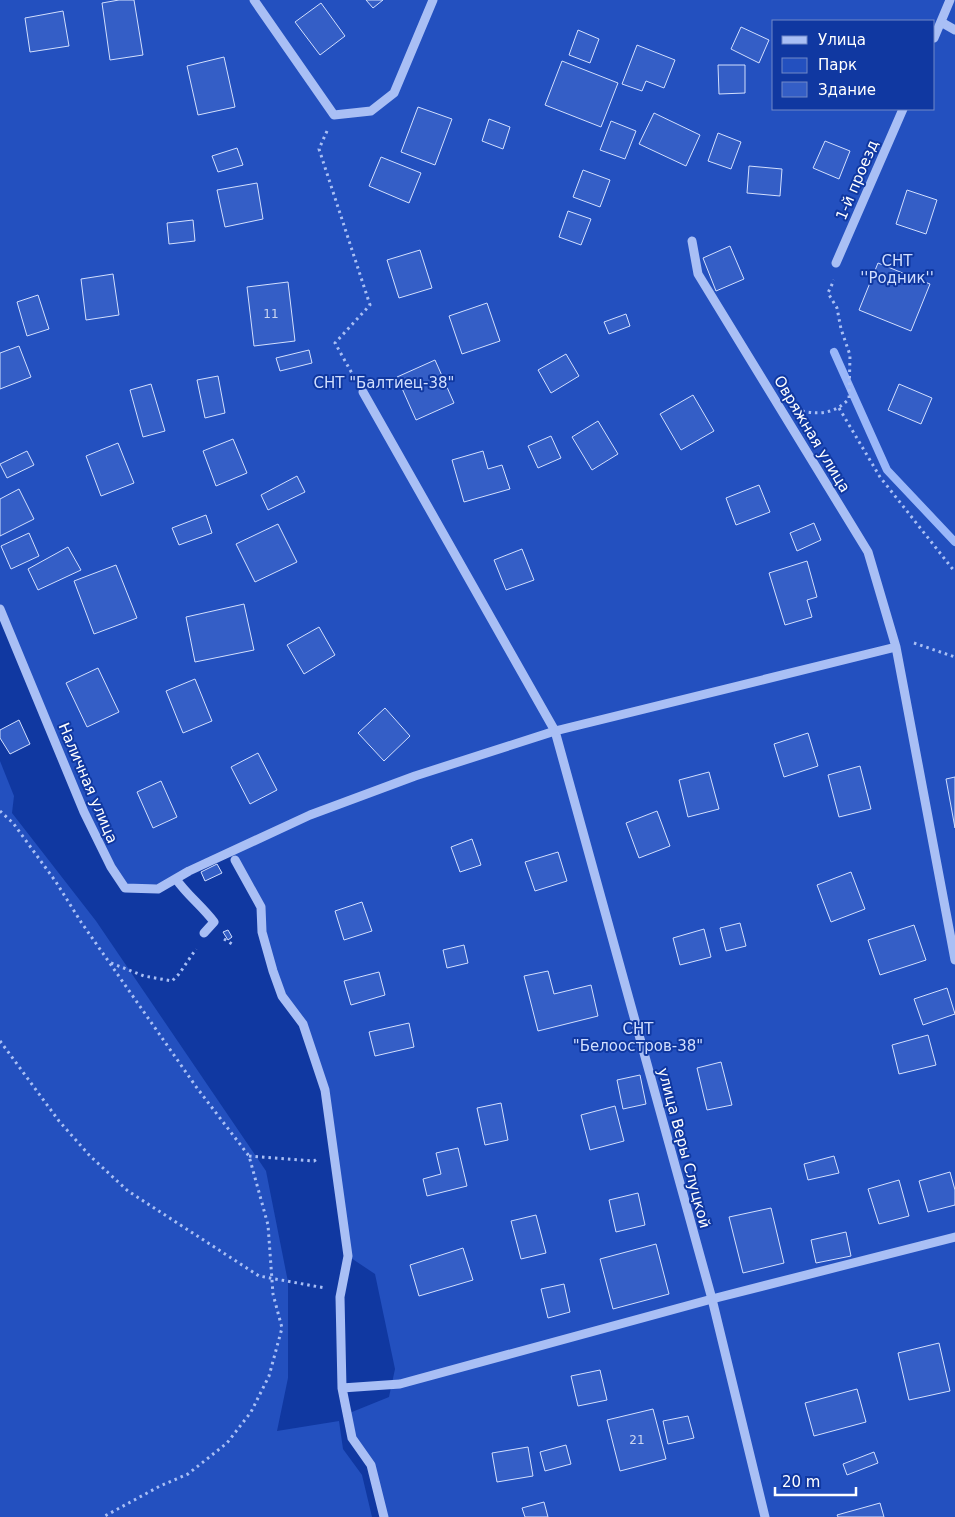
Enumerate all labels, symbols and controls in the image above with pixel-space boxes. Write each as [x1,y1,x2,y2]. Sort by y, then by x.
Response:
legend [772,20,935,110]
text: Улица [818,31,866,49]
text: Парк [818,56,857,74]
text: Здание [818,81,876,99]
street label: 1-й проезд [832,137,882,223]
park label: СНТ ''Родник'' [860,252,934,287]
house number: 11 [263,307,279,321]
street label: Овряжная улица [770,372,854,496]
park label: СНТ "Балтиец-38" [314,374,454,392]
street label: Наличная улица [54,720,122,846]
park label: СНТ "Белоостров-38" [573,1020,703,1055]
street label: улица Веры Слуцкой [654,1066,714,1230]
house number: 21 [629,1433,645,1447]
scale bar [775,1464,856,1496]
text: 20 m [782,1473,820,1491]

